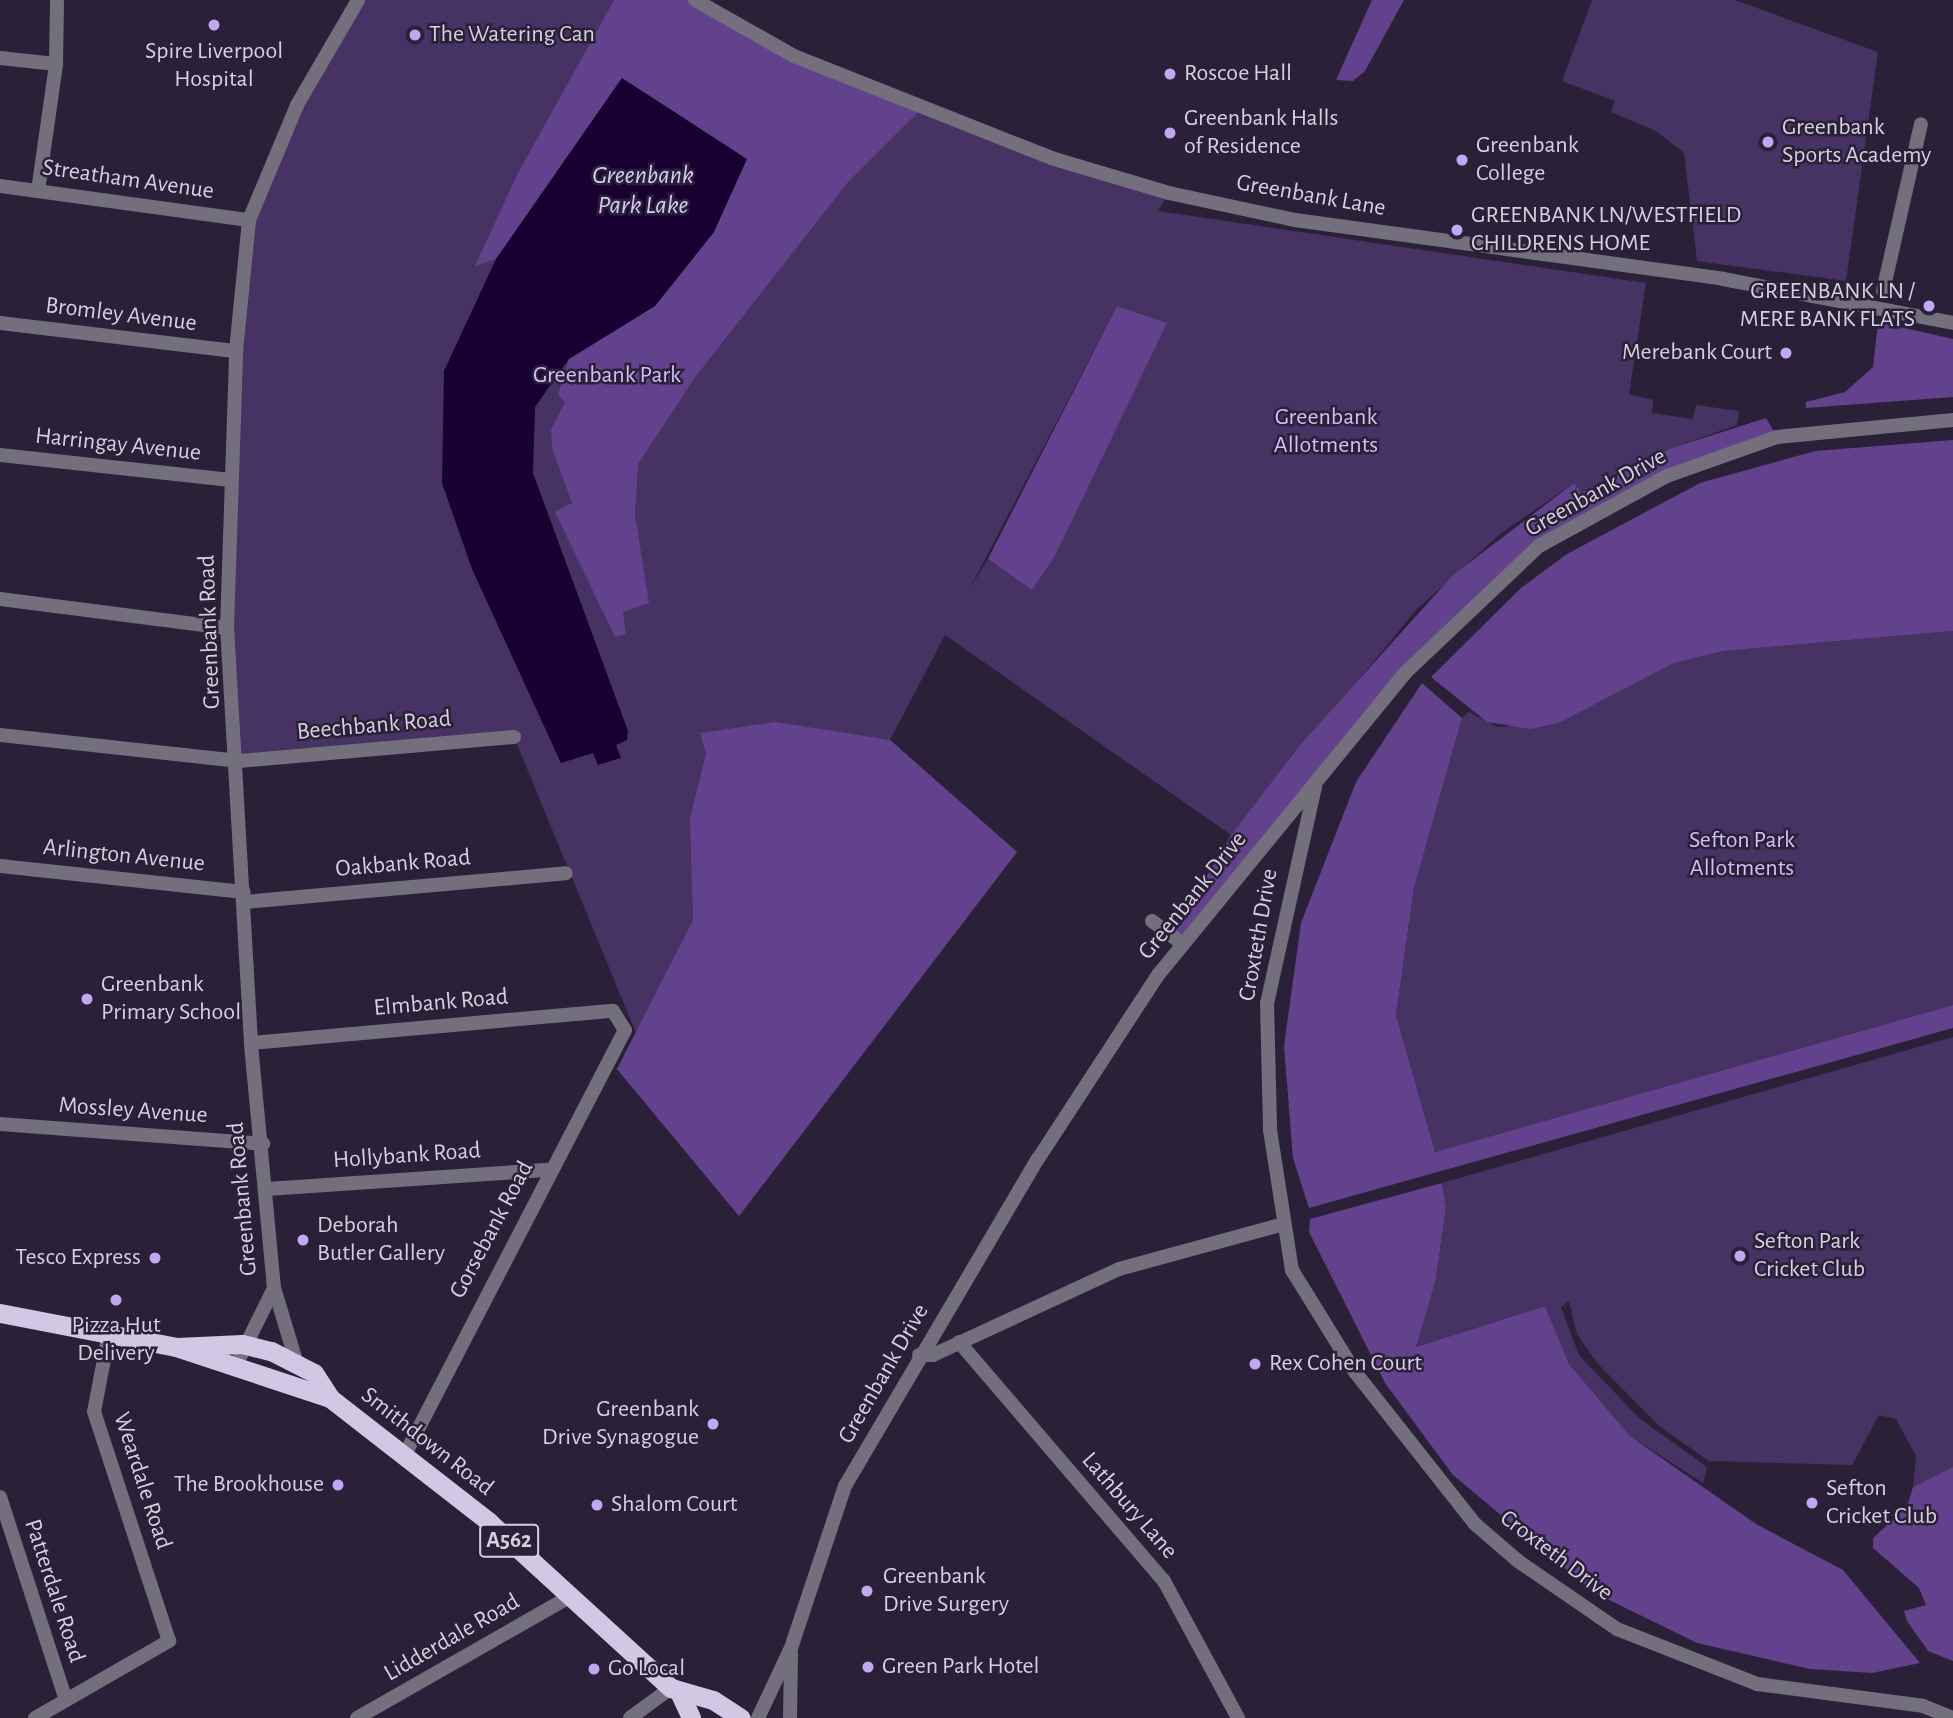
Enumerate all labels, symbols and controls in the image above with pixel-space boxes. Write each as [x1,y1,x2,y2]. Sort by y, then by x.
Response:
marker: Spire Liverpool Hospital [204,15,224,35]
place label: The Watering Can [429,21,595,49]
marker: The Watering Can [407,27,423,43]
place label: Spire Liverpool Hospital [145,38,283,94]
place label: Roscoe Hall [1184,60,1292,88]
marker: Roscoe Hall [1162,66,1178,82]
place label: Greenbank Halls of Residence [1184,105,1338,161]
place label: Greenbank Sports Academy [1782,114,1931,170]
marker: Greenbank Halls of Residence [1162,125,1178,141]
place label: Greenbank College [1476,132,1579,188]
marker: Greenbank Sports Academy [1760,134,1776,150]
marker: Greenbank College [1454,152,1470,168]
street label: Streatham Avenue [40,154,216,206]
water label: Greenbank Park Lake [592,160,694,222]
street label: Greenbank Lane [1234,169,1388,223]
place label: GREENBANK LN/WESTFIELD CHILDRENS HOME [1471,202,1741,258]
marker: GREENBANK LN/WESTFIELD CHILDRENS HOME [1449,222,1465,238]
place label: GREENBANK LN / MERE BANK FLATS [1740,278,1915,334]
street label: Bromley Avenue [44,291,198,339]
marker: GREENBANK LN / MERE BANK FLATS [1921,298,1937,314]
place label: Merebank Court [1622,339,1772,367]
marker: Merebank Court [1778,345,1794,361]
park label: Greenbank Park [533,362,681,390]
park label: Greenbank Allotments [1274,404,1378,460]
street label: Harringay Avenue [34,422,202,468]
street label: Greenbank Drive [1521,442,1671,544]
street label: Greenbank Road [193,554,227,710]
street label: Beechbank Road [296,705,452,747]
street label: Greenbank Drive [1133,826,1253,966]
park label: Sefton Park Allotments [1689,827,1795,883]
street label: Arlington Avenue [42,833,206,879]
street label: Oakbank Road [334,844,472,884]
street label: Croxteth Drive [1233,867,1285,1003]
place label: Greenbank Primary School [101,971,241,1027]
street label: Elmbank Road [373,983,509,1023]
marker: Greenbank Primary School [79,991,95,1007]
street label: Mossley Avenue [58,1091,208,1131]
street label: Greenbank Road [222,1121,264,1277]
street label: Hollybank Road [332,1136,482,1176]
street label: Gorsebank Road [444,1156,540,1304]
place label: Deborah Butler Gallery [317,1212,445,1268]
place label: Sefton Park Cricket Club [1754,1228,1865,1284]
marker: Deborah Butler Gallery [295,1232,311,1248]
place label: Tesco Express [15,1244,141,1272]
marker: Sefton Park Cricket Club [1732,1248,1748,1264]
marker: Tesco Express [147,1250,163,1266]
marker: Pizza Hut Delivery [108,1292,124,1308]
street label: Greenbank Drive [832,1299,936,1449]
place label: Pizza Hut Delivery [71,1312,161,1368]
place label: Rex Cohen Court [1269,1350,1422,1378]
marker: Rex Cohen Court [1247,1356,1263,1372]
street label: Smithdown Road [355,1381,499,1503]
place label: Greenbank Drive Synagogue [542,1396,699,1452]
street label: Weardale Road [106,1409,178,1553]
marker: Greenbank Drive Synagogue [705,1416,721,1432]
street label: Lathbury Lane [1075,1447,1183,1565]
place label: The Brookhouse [174,1471,324,1499]
place label: Sefton Cricket Club [1826,1475,1937,1531]
marker: The Brookhouse [330,1477,346,1493]
place label: Shalom Court [611,1491,737,1519]
marker: Sefton Cricket Club [1804,1495,1820,1511]
marker: Shalom Court [589,1497,605,1513]
street label: Croxteth Drive [1494,1504,1618,1608]
street label: Patterdale Road [17,1516,91,1666]
road number: A562 [477,1522,540,1560]
place label: Greenbank Drive Surgery [883,1563,1009,1619]
marker: Greenbank Drive Surgery [857,1581,877,1601]
street label: Lidderdale Road [379,1588,525,1688]
place label: Green Park Hotel [882,1653,1040,1681]
place label: Go Local [608,1655,685,1683]
marker: Green Park Hotel [860,1659,876,1675]
marker: Go Local [586,1661,602,1677]

